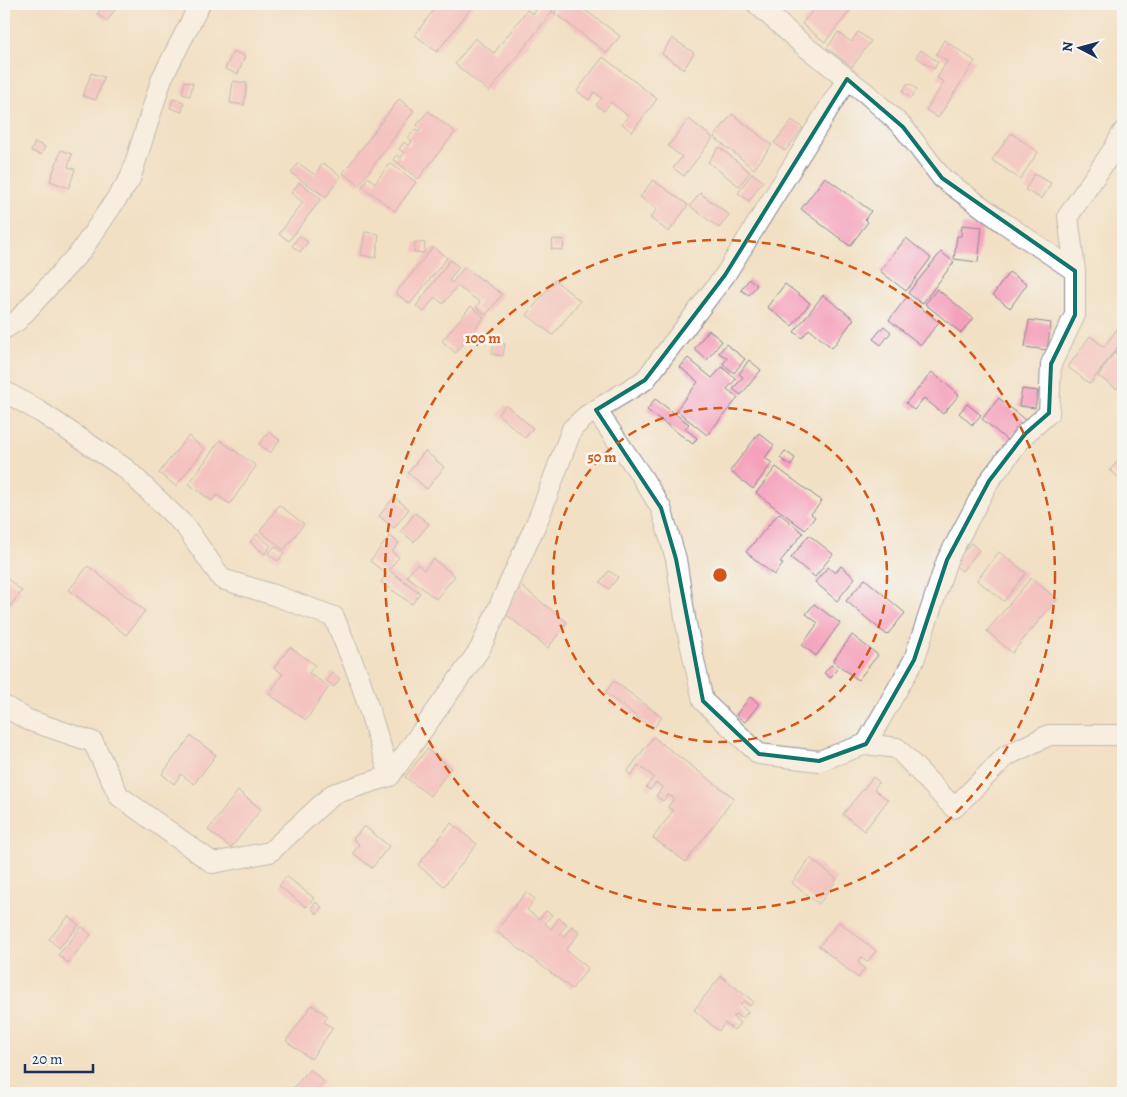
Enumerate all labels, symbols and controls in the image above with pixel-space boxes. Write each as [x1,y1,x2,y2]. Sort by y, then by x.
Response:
north arrow [1054,22,1104,72]
text: N [1058,41,1078,53]
text: 100 m [465,328,501,348]
text: 50 m [587,447,617,467]
centre of rings [711,566,729,584]
scale bar [25,1042,92,1074]
text: 20 m [32,1049,63,1069]

